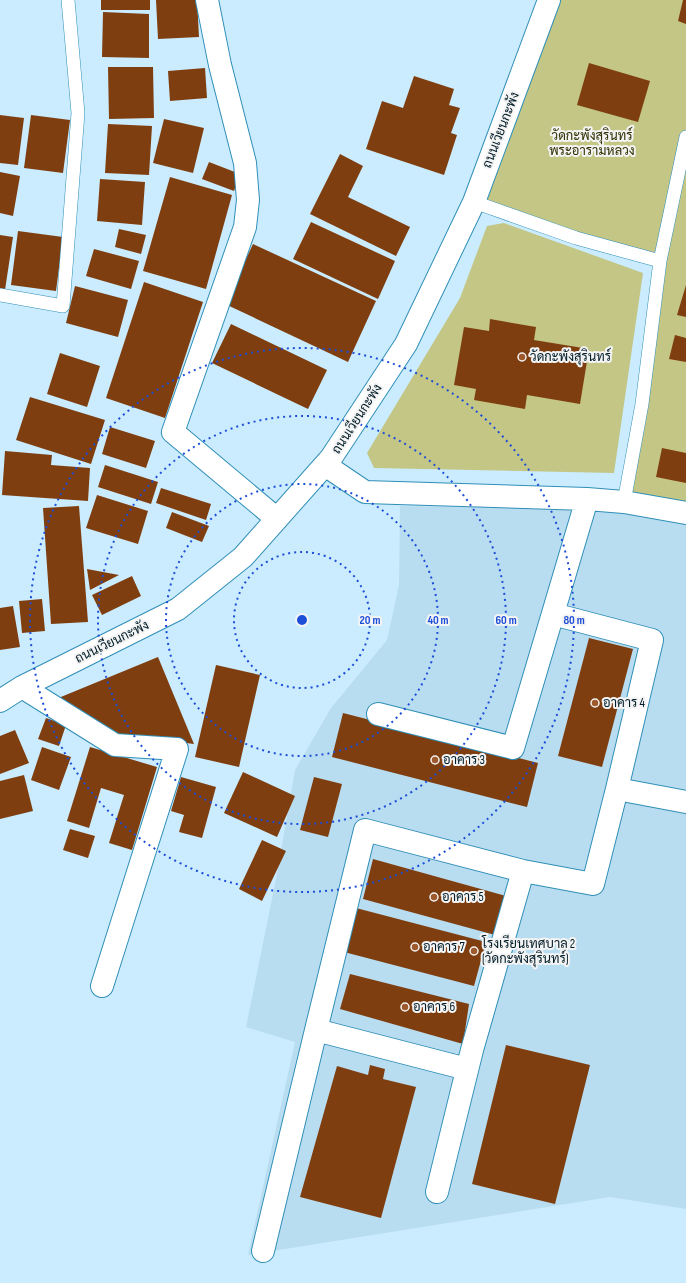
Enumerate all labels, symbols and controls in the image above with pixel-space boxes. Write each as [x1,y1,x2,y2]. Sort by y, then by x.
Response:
street label: ถนนเวียนกะพัง [477,89,523,170]
park label: วัดกะพังสุรินทร์ พระอารามหลวง [549,126,635,159]
place label: วัดกะพังสุรินทร์ [530,347,611,366]
marker: วัดกะพังสุรินทร์ [517,352,527,362]
street label: ถนนเวียนกะพัง [327,380,386,457]
centre of rings [295,613,309,627]
text: 20 m [360,613,380,628]
text: 40 m [427,613,449,628]
text: 60 m [495,613,517,628]
text: 80 m [563,613,585,628]
street label: ถนนเวียนกะพัง [72,615,152,667]
place label: อาคาร 4 [603,695,645,711]
marker: อาคาร 4 [590,698,600,708]
place label: อาคาร 3 [443,752,485,768]
marker: อาคาร 3 [430,755,440,765]
place label: อาคาร 5 [442,889,484,905]
marker: อาคาร 5 [429,892,439,902]
place label: โรงเรียนเทศบาล 2 (วัดกะพังสุรินทร์) [481,934,575,968]
place label: อาคาร 7 [423,939,465,955]
marker: อาคาร 7 [410,942,420,952]
marker: โรงเรียนเทศบาล 2 (วัดกะพังสุรินทร์) [469,946,479,956]
place label: อาคาร 6 [413,999,455,1015]
marker: อาคาร 6 [400,1002,410,1012]

